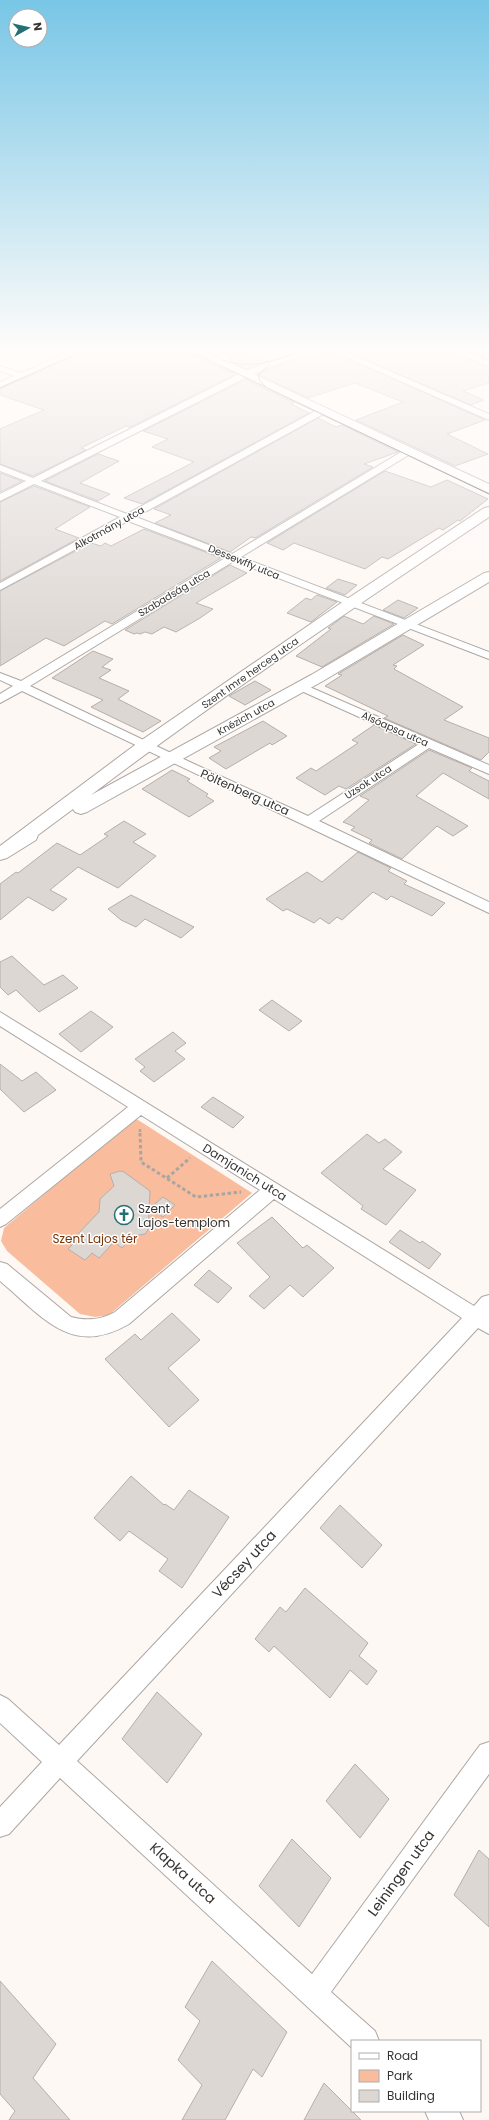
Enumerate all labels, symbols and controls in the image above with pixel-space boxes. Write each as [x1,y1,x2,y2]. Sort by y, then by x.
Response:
north arrow [8,8,48,48]
text: N [29,21,46,32]
street label: Alkotmány utca [71,502,147,554]
street label: Dessewffy utca [206,541,282,583]
street label: Szabadság utca [135,566,213,620]
street label: Szent Imre herceg utca [198,634,302,712]
street label: Knézich utca [215,695,277,739]
street label: Alsóapsa utca [359,708,431,750]
street label: Uzsok utca [341,761,395,803]
street label: Pöltenberg utca [198,765,292,819]
street label: Damjanich utca [200,1139,290,1205]
place label: Szent Lajos-templom [138,1200,230,1231]
church icon: Szent Lajos-templom [113,1204,135,1226]
park label: Szent Lajos tér [53,1230,138,1247]
street label: Vécsey utca [207,1526,281,1602]
street label: Leiningen utca [363,1826,439,1920]
street label: Klapka utca [145,1838,221,1908]
legend [351,2040,481,2112]
text: Road [387,2047,418,2064]
text: Park [387,2067,414,2084]
text: Building [387,2087,435,2104]

